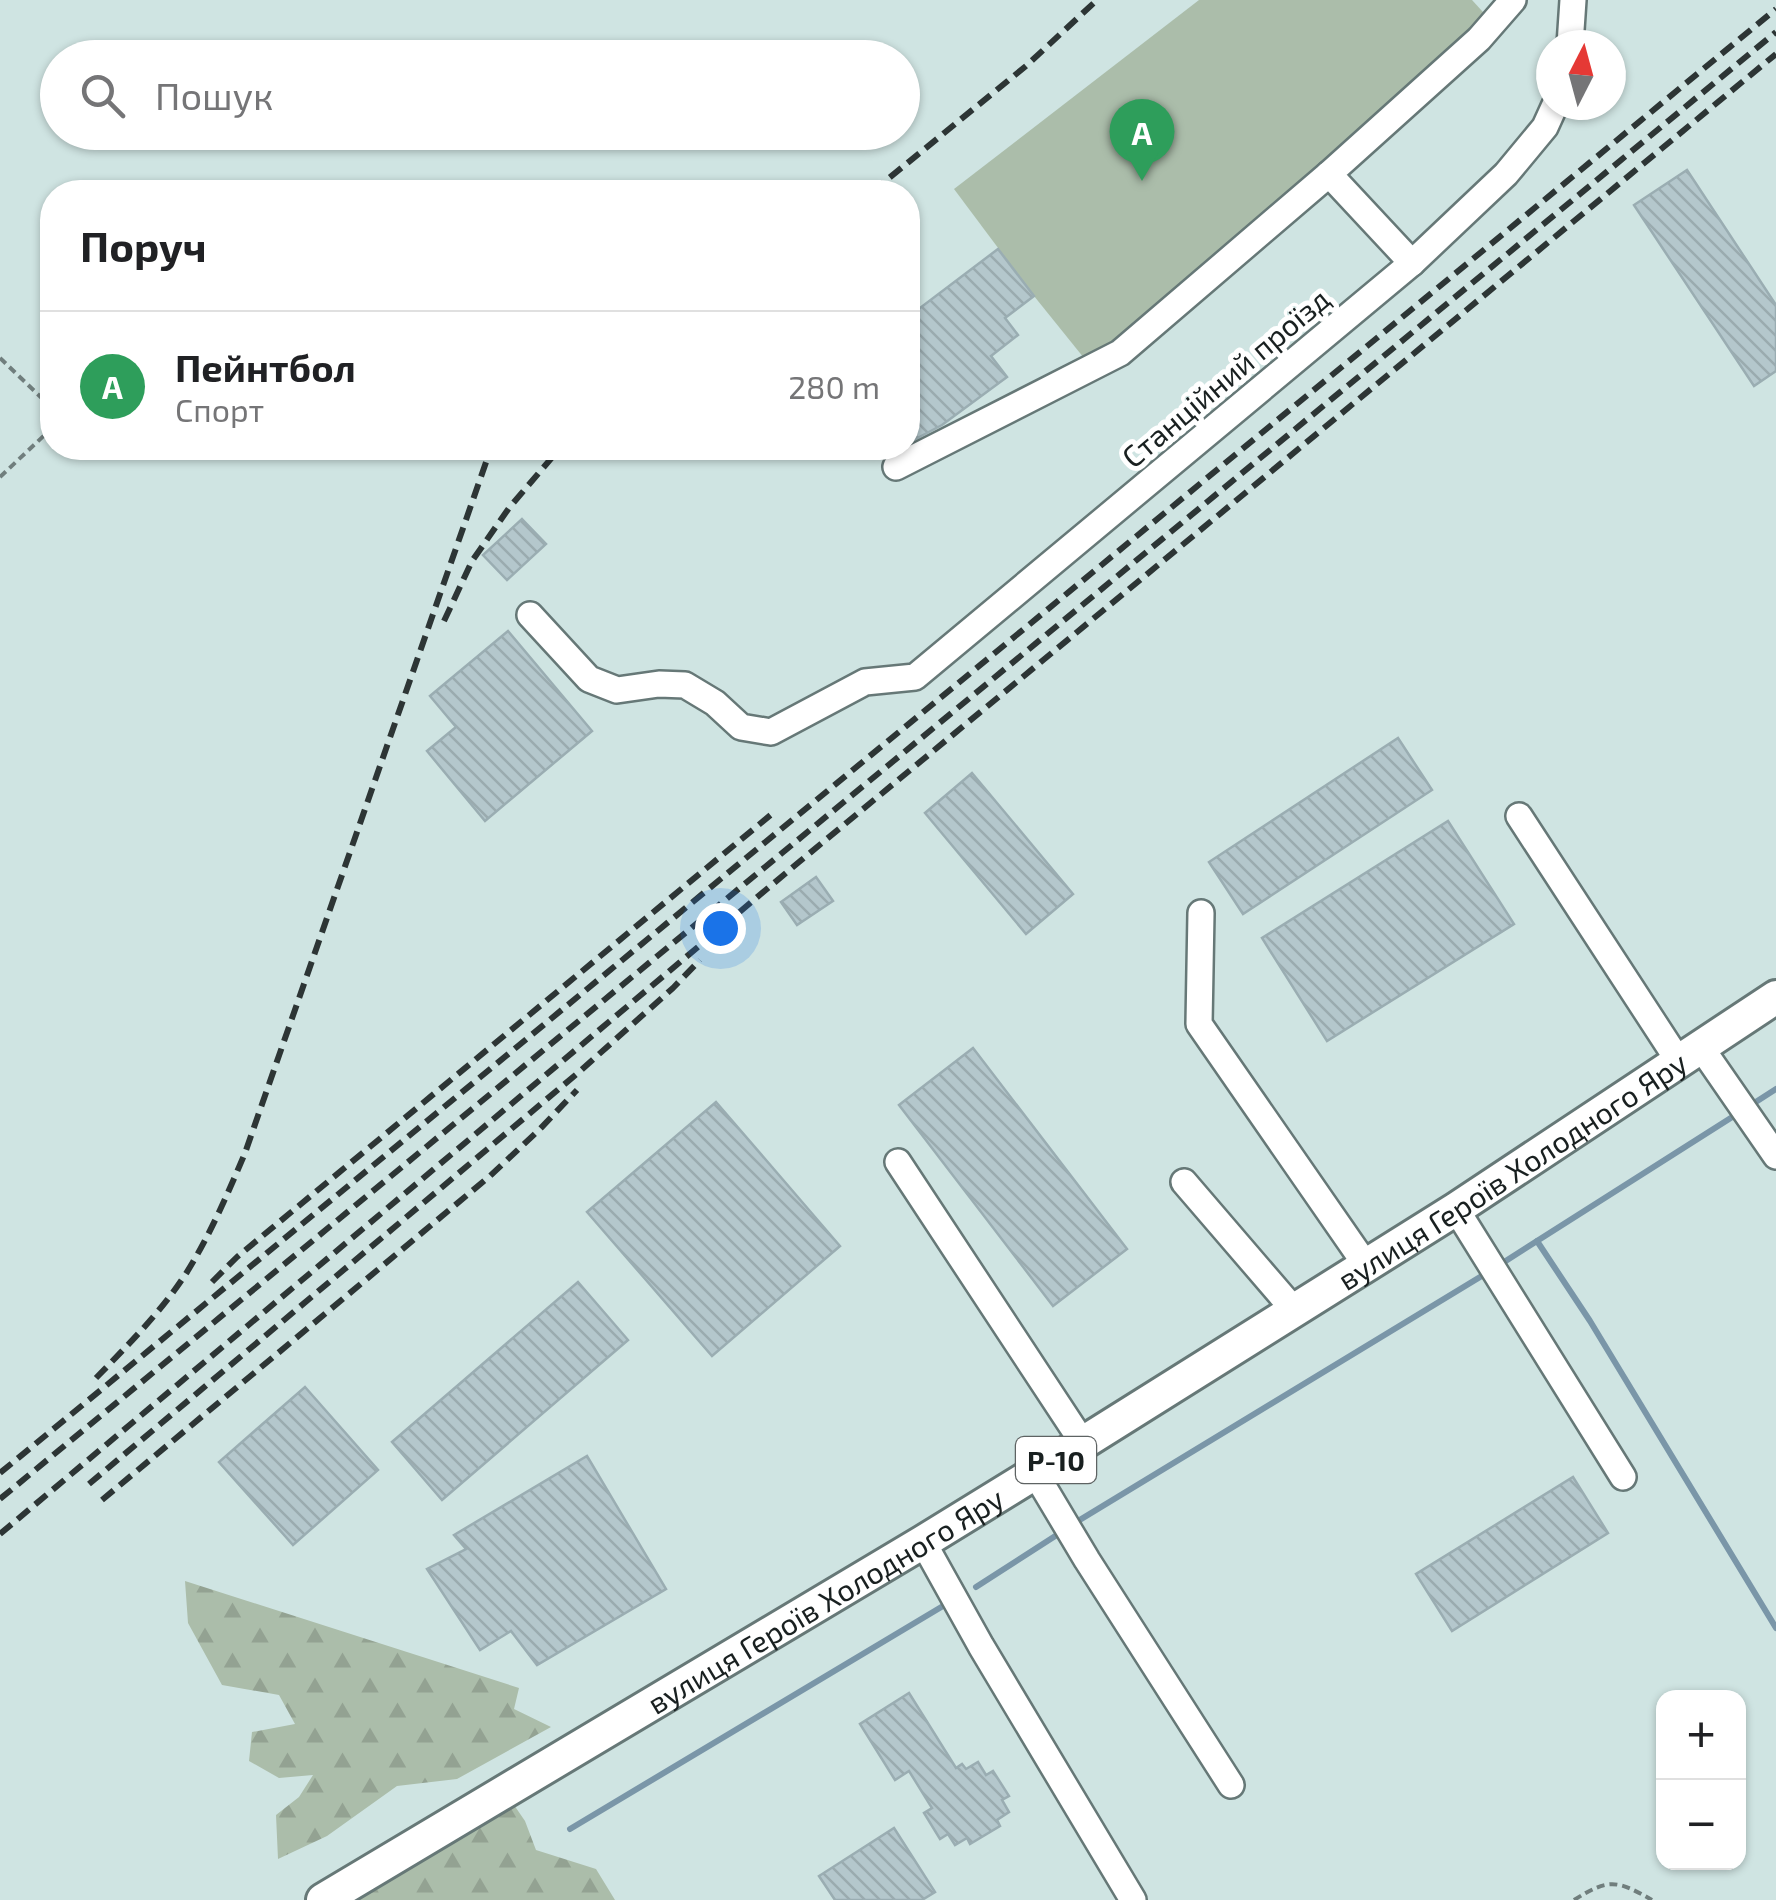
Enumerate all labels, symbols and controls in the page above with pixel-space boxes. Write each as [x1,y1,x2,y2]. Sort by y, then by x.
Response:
north arrow [1536,30,1626,120]
search box [40,40,920,150]
icon: search [75,68,130,123]
text: Пошук [155,72,273,118]
pin: A [1110,99,1174,181]
text: Поруч [80,220,207,270]
street label: Станційний проїзд [1114,280,1336,474]
text: Пейнтбол [175,344,356,390]
text: A [102,367,123,405]
text: 280 m [788,367,880,405]
text: Спорт [175,390,264,428]
your location [695,903,746,954]
street label: вулиця Героїв Холодного Яру [1331,1043,1694,1297]
road number: Р-10 [1016,1437,1096,1483]
street label: вулиця Героїв Холодного Яру [640,1479,1010,1721]
map controls [1656,1690,1746,1870]
button: + [1656,1690,1746,1780]
button: − [1656,1780,1746,1870]

